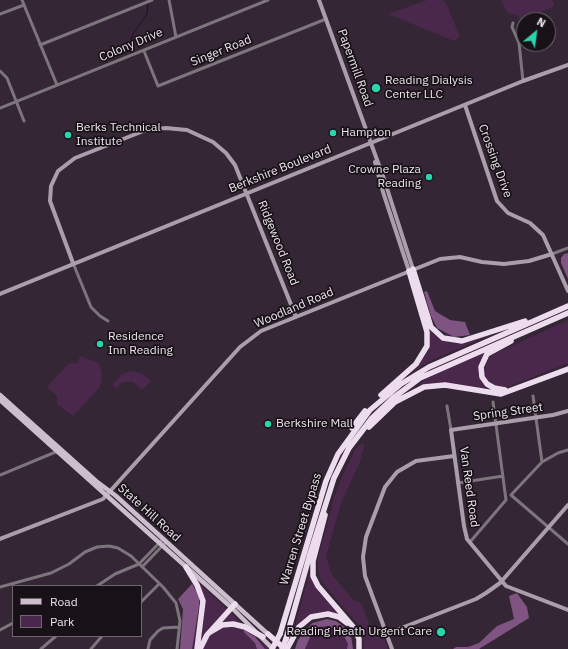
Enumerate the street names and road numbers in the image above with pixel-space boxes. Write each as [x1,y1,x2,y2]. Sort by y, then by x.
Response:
street label: Colony Drive [97,25,165,65]
street label: Papermill Road [334,27,376,109]
street label: Singer Road [188,32,254,70]
street label: Crossing Drive [475,122,515,200]
street label: Berkshire Boulevard [227,142,333,196]
street label: Ridgewood Road [254,198,302,288]
street label: Woodland Road [252,285,336,331]
street label: Spring Street [472,400,544,424]
street label: Van Reed Road [456,446,482,528]
street label: Warren Street Bypass [277,471,325,587]
street label: State Hill Road [115,481,183,545]

